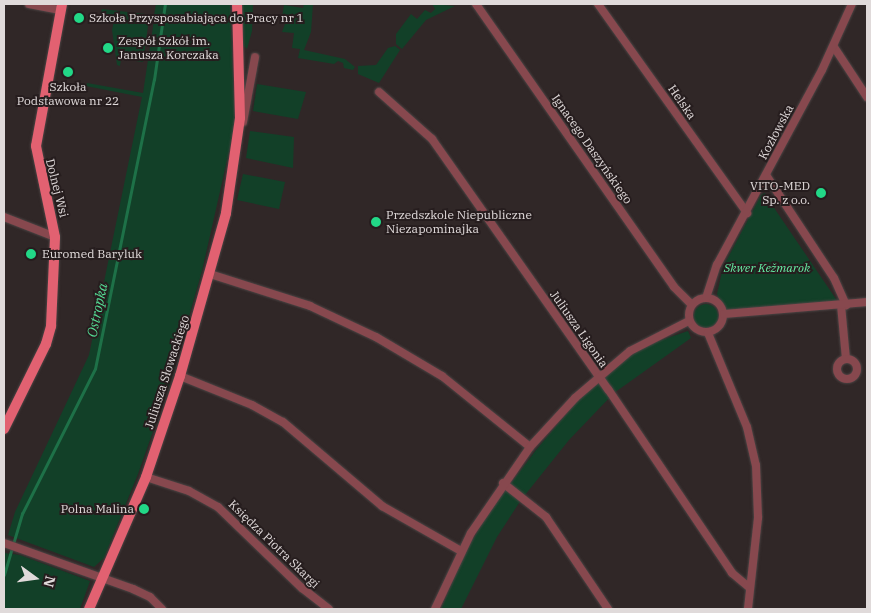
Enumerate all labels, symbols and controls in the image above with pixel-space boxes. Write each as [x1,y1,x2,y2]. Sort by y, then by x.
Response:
place label: Szkoła Przysposabiająca do Pracy nr 1 [89,11,304,25]
marker: Szkoła Przysposabiająca do Pracy nr 1 [73,12,85,24]
place label: Zespół Szkół im. Janusza Korczaka [118,34,219,62]
marker: Zespół Szkół im. Janusza Korczaka [102,42,114,54]
marker: Szkoła Podstawowa nr 22 [62,66,74,78]
place label: Szkoła Podstawowa nr 22 [17,80,119,108]
street label: Helska [665,82,699,122]
street label: Ignacego Daszyńskiego [549,91,635,207]
street label: Kozłowska [756,102,796,162]
street label: Dolnej Wsi [43,157,71,219]
place label: VITO-MED Sp. z o.o. [750,179,810,207]
marker: VITO-MED Sp. z o.o. [814,186,828,200]
place label: Przedszkole Niepubliczne Niezapominajka [386,208,532,236]
marker: Przedszkole Niepubliczne Niezapominajka [370,216,382,228]
marker: Euromed Baryluk [24,247,38,261]
place label: Euromed Baryluk [42,247,142,261]
park label: Skwer Kežmarok [724,261,810,275]
water label: Ostropka [83,281,111,339]
street label: Juliusza Ligonia [547,288,611,370]
street label: Juliusza Słowackiego [142,313,192,431]
street label: Księdza Piotra Skargi [226,497,322,591]
place label: Polna Malina [61,502,134,516]
marker: Polna Malina [138,503,150,515]
north arrow [10,553,60,603]
text: N [39,574,60,589]

